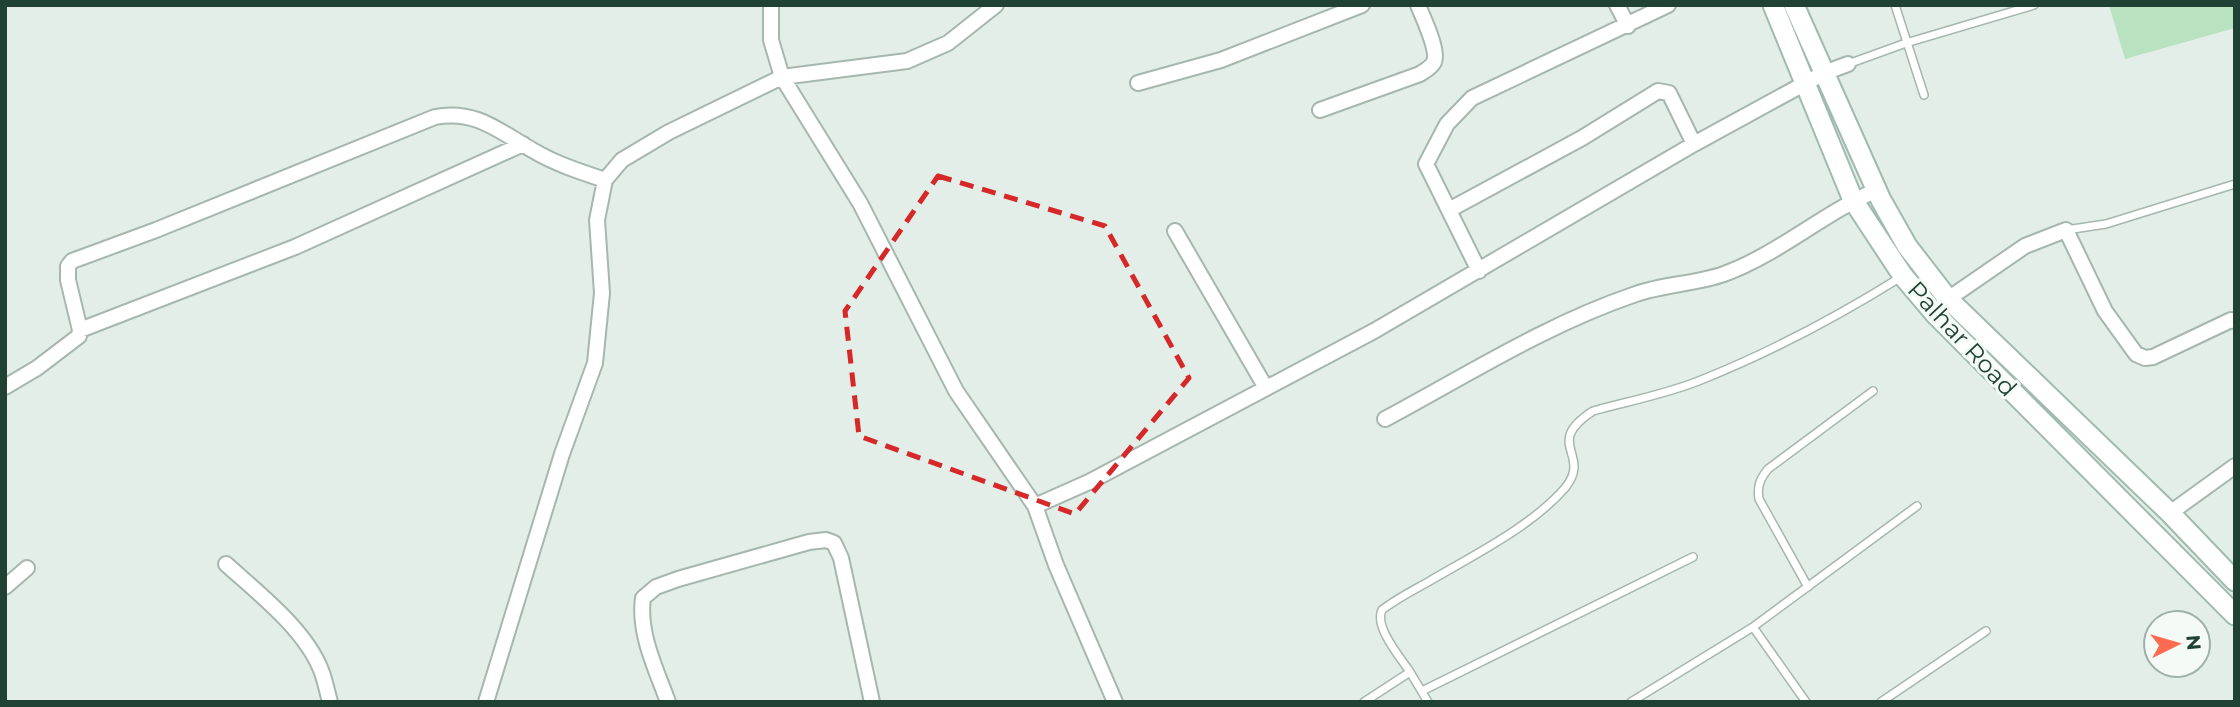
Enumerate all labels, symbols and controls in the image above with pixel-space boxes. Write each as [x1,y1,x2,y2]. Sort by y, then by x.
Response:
street label: Palhar Road [1902,275,2023,402]
north arrow [2142,609,2212,679]
text: N [2181,634,2206,651]

